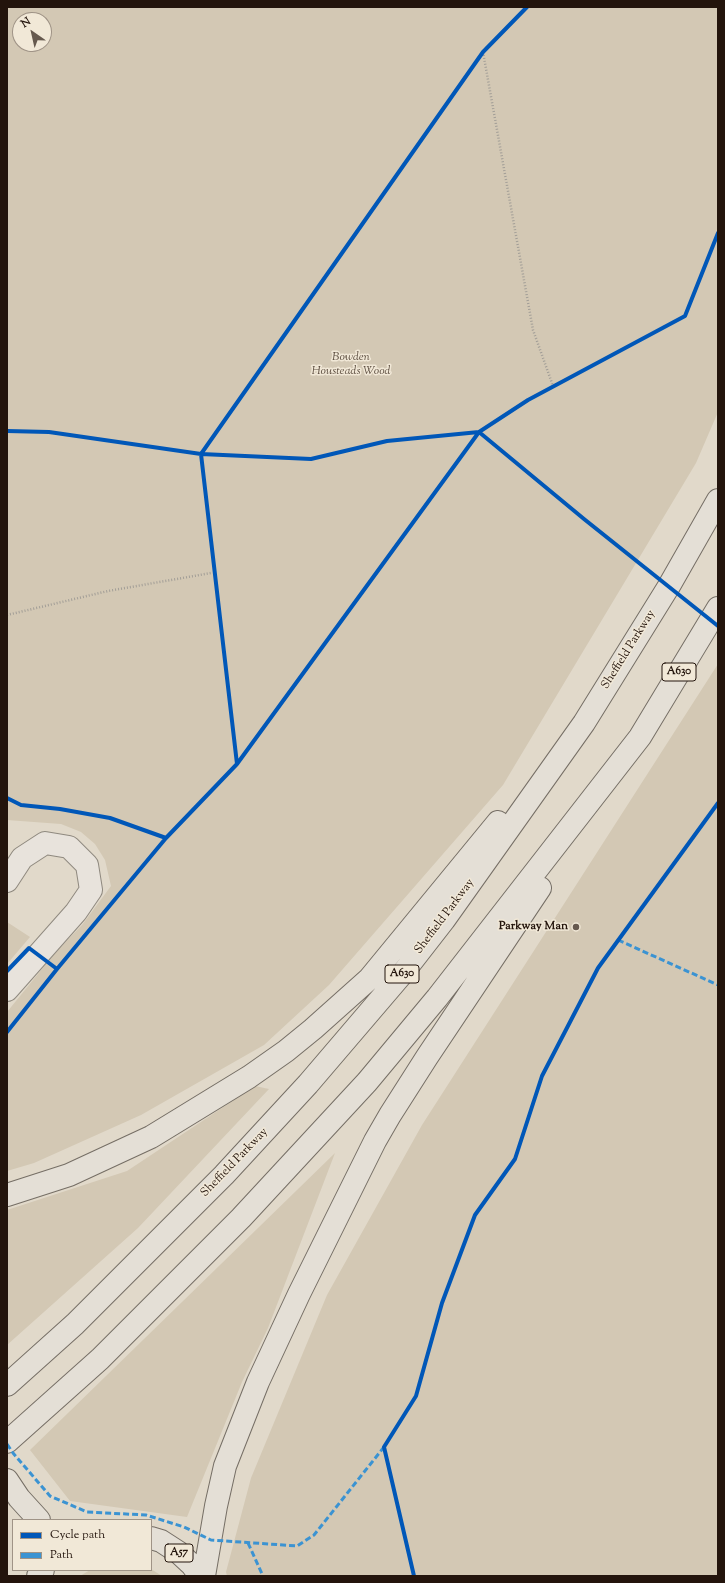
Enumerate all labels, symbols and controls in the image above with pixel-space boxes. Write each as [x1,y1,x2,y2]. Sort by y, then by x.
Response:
north arrow [12,12,52,52]
text: N [18,14,34,32]
park label: Bowden Housteads Wood [312,351,390,379]
street label: Sheffield Parkway [599,608,659,692]
road number: A630 [662,663,696,681]
street label: Sheffield Parkway [412,877,478,957]
place label: Parkway Man [499,920,568,934]
marker: Parkway Man [571,922,581,932]
road number: A630 [385,965,419,983]
street label: Sheffield Parkway [198,1125,272,1201]
legend [12,1519,152,1571]
text: Cycle path [50,1526,105,1544]
road number: A57 [165,1544,193,1562]
text: Path [50,1546,73,1564]

